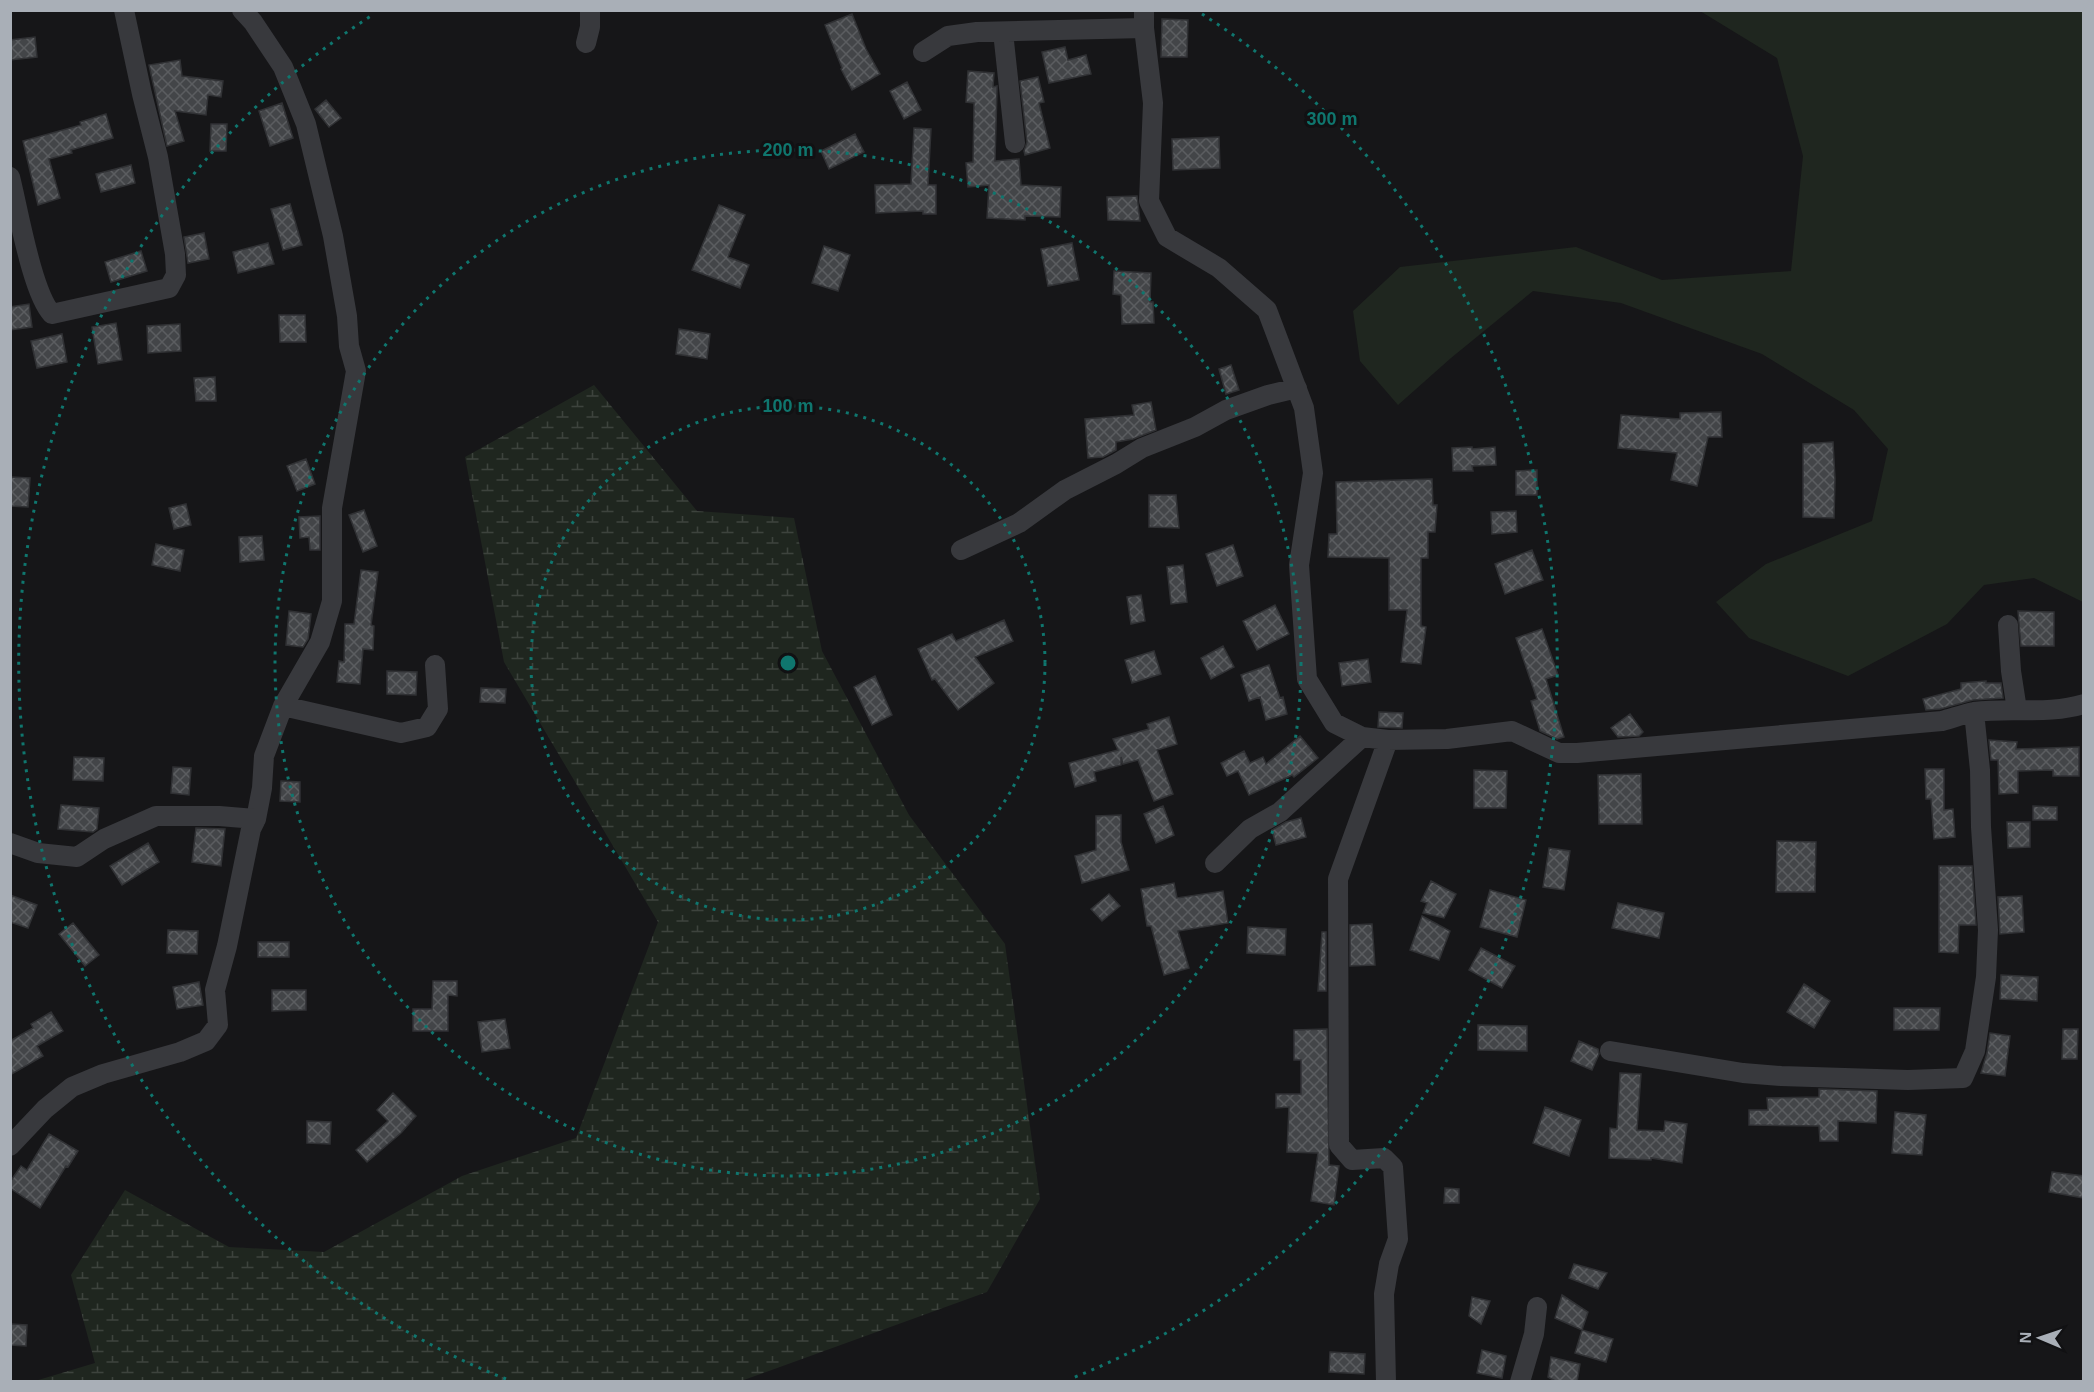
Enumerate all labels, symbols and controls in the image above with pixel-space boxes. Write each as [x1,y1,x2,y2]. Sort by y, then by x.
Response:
text: 300 m [1306,109,1358,129]
text: 200 m [762,140,814,160]
text: 100 m [762,396,814,416]
centre of rings [778,653,798,673]
north arrow [2010,1308,2070,1368]
text: N [2017,1331,2034,1344]

